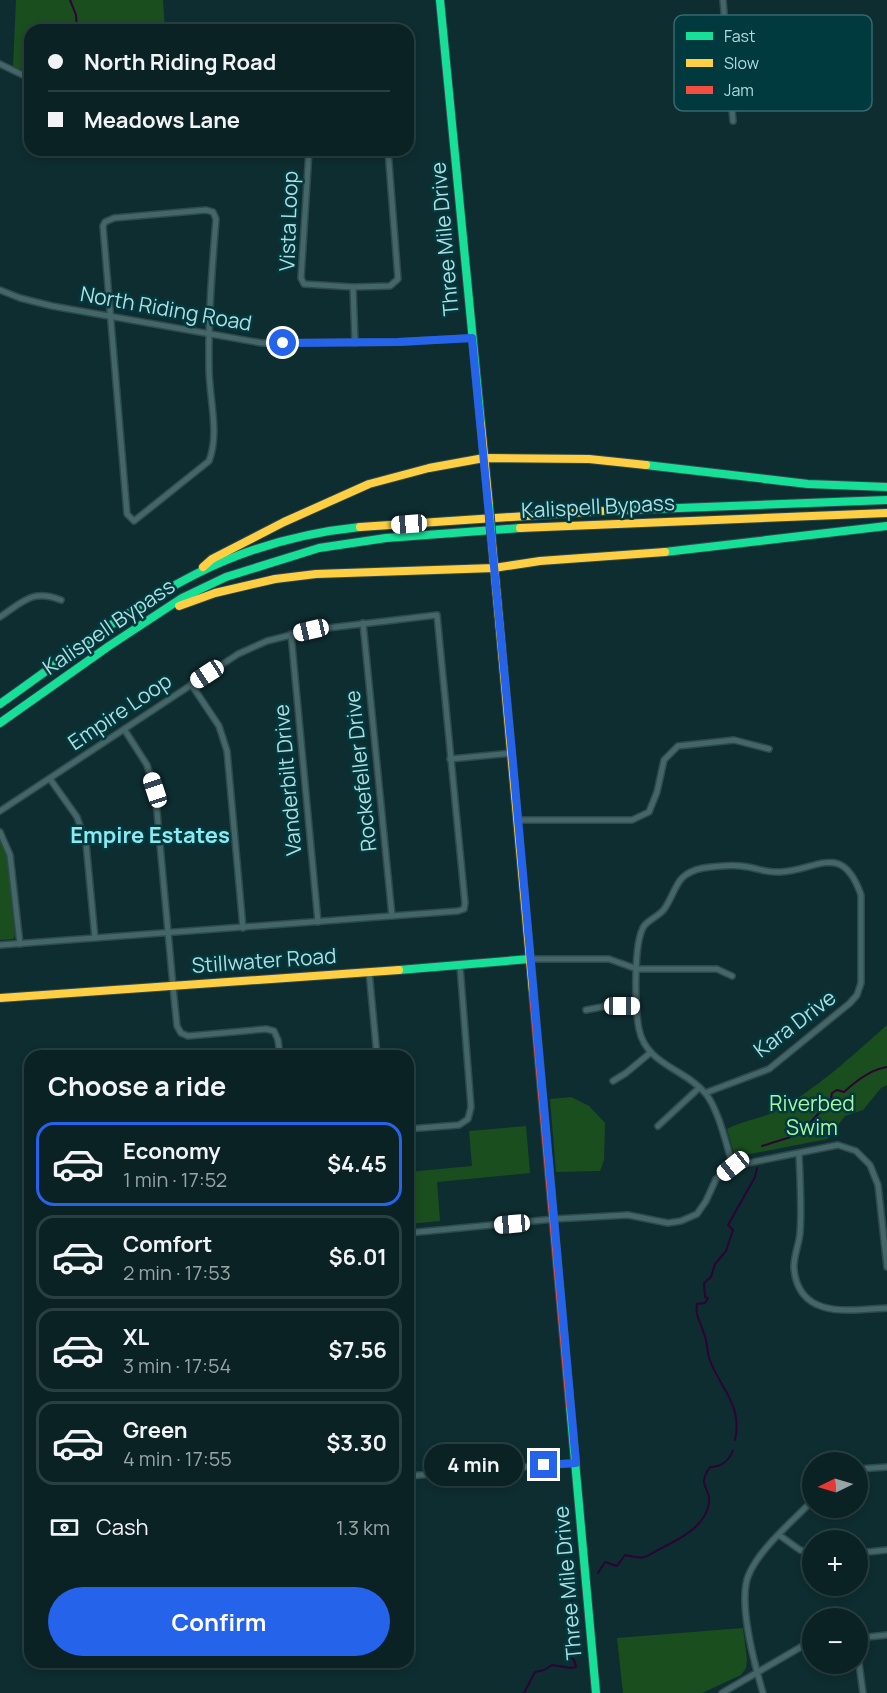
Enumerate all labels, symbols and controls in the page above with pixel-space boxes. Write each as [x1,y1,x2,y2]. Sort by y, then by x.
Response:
legend [674,15,872,111]
text: Fast [724,25,755,47]
text: North Riding Road [84,47,276,77]
text: Slow [724,52,759,74]
text: Jam [724,79,754,101]
text: Meadows Lane [84,105,240,135]
street label: Three Mile Drive [423,161,465,317]
street label: Vista Loop [272,170,304,272]
street label: North Riding Road [78,279,254,337]
route start [269,329,296,356]
street label: Kalispell Bypass [520,488,675,524]
car [390,514,428,534]
street label: Kalispell Bypass [37,572,180,681]
car [291,617,331,643]
car [187,657,227,691]
street label: Empire Loop [62,666,177,756]
street label: Rockefeller Drive [338,689,382,853]
street label: Vanderbilt Drive [266,703,308,857]
car [141,770,169,810]
district label: Empire Estates [70,820,230,850]
street label: Stillwater Road [191,941,337,979]
street label: Kara Drive [748,983,841,1063]
car [604,997,640,1015]
text: Choose a ride [48,1067,226,1104]
park label: Riverbed Swim [769,1089,855,1141]
text: Economy [123,1136,221,1166]
icon: car [51,1137,105,1191]
car [713,1148,753,1184]
text: $4.45 [327,1149,387,1179]
text: 1 min · 17:52 [123,1166,227,1193]
car [493,1213,531,1235]
text: Comfort [123,1229,212,1259]
icon: car [51,1230,105,1284]
text: $6.01 [329,1242,387,1272]
text: 2 min · 17:53 [123,1259,231,1286]
text: XL [123,1322,149,1352]
icon: car [51,1323,105,1377]
text: $7.56 [329,1335,387,1365]
text: 3 min · 17:54 [123,1352,231,1379]
text: Green [123,1415,188,1445]
icon: car [51,1416,105,1470]
text: $3.30 [326,1428,387,1458]
callout: 4 min [424,1444,523,1486]
text: 4 min · 17:55 [123,1445,232,1472]
text: 4 min [447,1451,500,1478]
route end [530,1451,557,1478]
north arrow [802,1452,868,1518]
map controls [802,1452,868,1674]
street label: Three Mile Drive [546,1505,588,1661]
icon: cash [48,1511,81,1544]
text: Cash [96,1512,149,1542]
text: 1.3 km [336,1514,390,1541]
button: + [802,1530,868,1596]
button: Confirm [48,1587,390,1656]
button: − [802,1608,868,1674]

